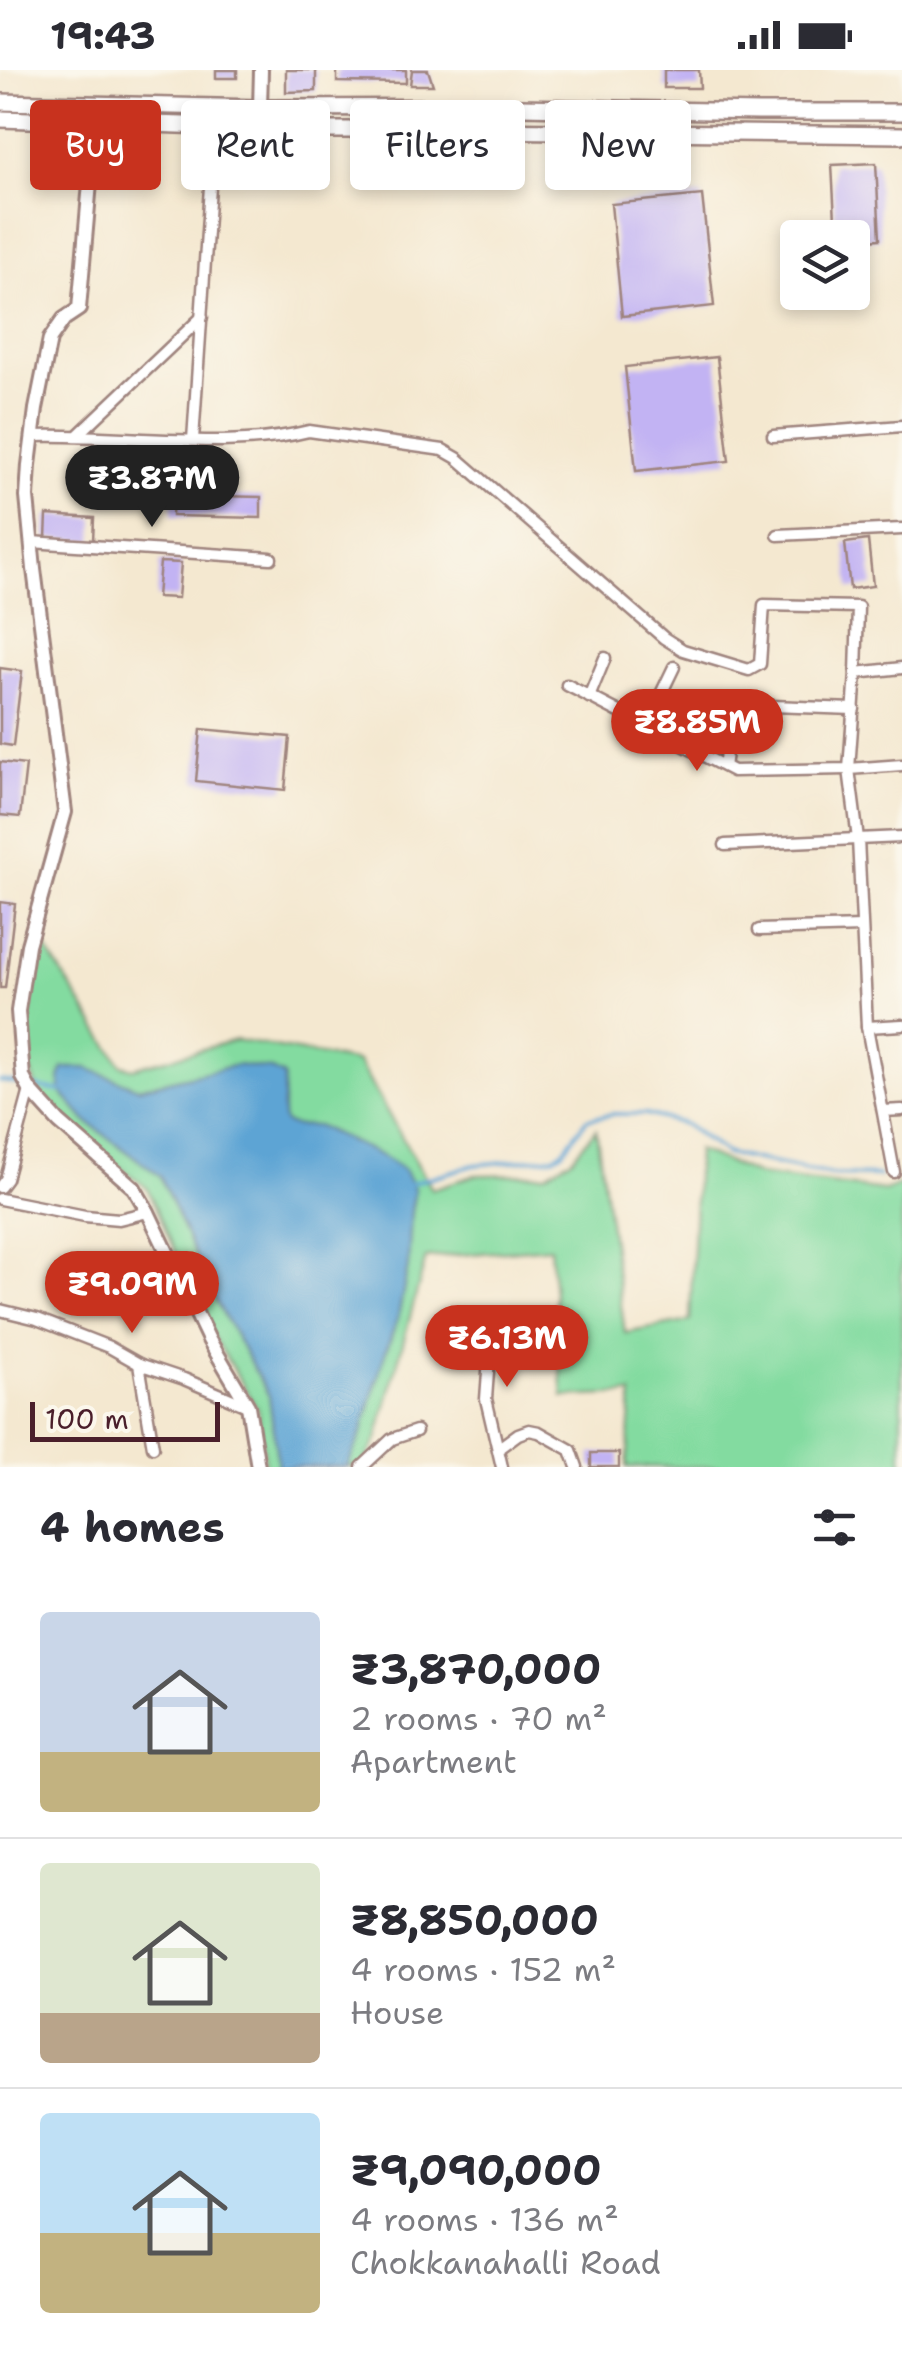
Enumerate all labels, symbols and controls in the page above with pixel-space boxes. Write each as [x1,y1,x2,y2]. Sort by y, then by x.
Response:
text: 19:43 [50,10,156,61]
chip: Buy [30,100,161,190]
chip: Rent [181,100,330,190]
chip: Filters [350,100,525,190]
chip: New [545,100,691,190]
map controls [780,220,870,310]
button: layers [780,220,870,310]
pin: ₹3.87M [71,445,233,530]
text: ₹3.87M [87,456,217,499]
pin: ₹8.85M [616,689,778,774]
text: ₹8.85M [633,700,761,743]
pin: ₹9.09M [51,1251,213,1336]
text: ₹9.09M [67,1262,197,1305]
pin: ₹6.13M [426,1305,588,1390]
text: ₹6.13M [447,1316,567,1359]
scale bar [30,1397,220,1442]
text: 100 m [45,1400,129,1438]
text: 4 homes [40,1499,225,1555]
icon: filters [807,1500,862,1555]
text: ₹3,870,000 [350,1641,601,1697]
icon: home [120,1652,240,1772]
text: 2 rooms · 70 m² [350,1697,607,1740]
text: Apartment [350,1740,517,1783]
text: ₹8,850,000 [350,1892,599,1948]
icon: home [120,1903,240,2023]
text: 4 rooms · 152 m² [350,1948,616,1991]
text: House [350,1991,444,2034]
text: ₹9,090,000 [350,2142,602,2198]
icon: home [120,2153,240,2273]
text: 4 rooms · 136 m² [350,2198,619,2241]
text: Chokkanahalli Road [350,2241,661,2284]

